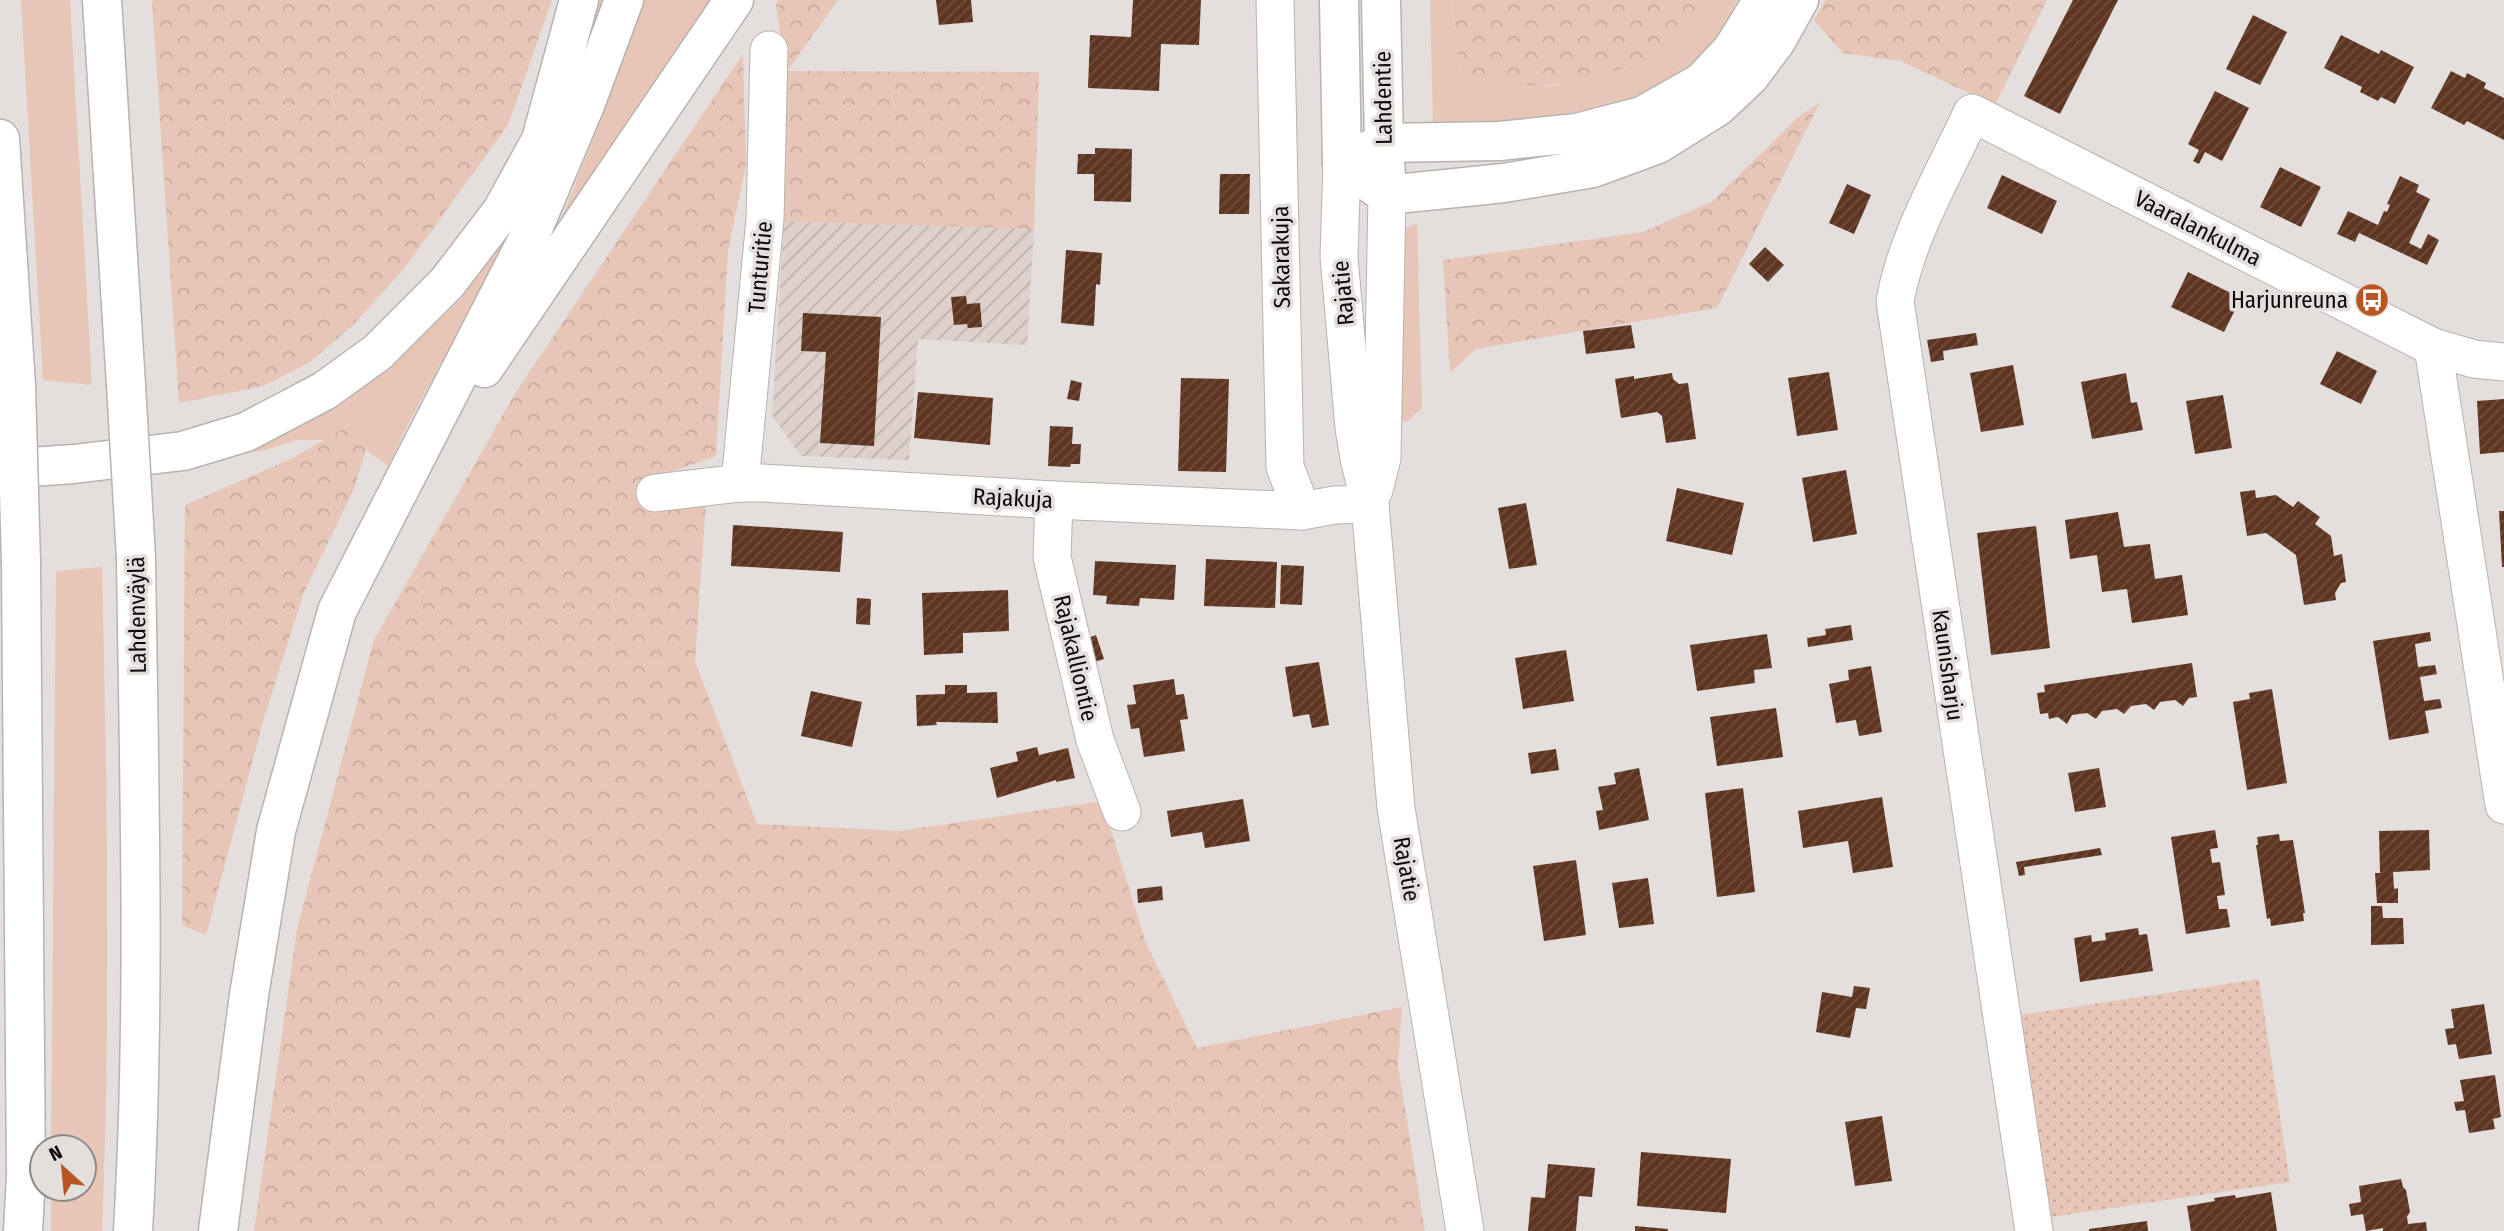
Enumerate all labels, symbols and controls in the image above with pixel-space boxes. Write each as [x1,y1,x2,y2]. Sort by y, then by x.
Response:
street label: Lahdentie [1368,51,1398,145]
street label: Vaaralankulma [2130,184,2266,272]
street label: Sakarakuja [1266,205,1296,309]
street label: Tunturitie [742,220,778,314]
street label: Rajatie [1326,259,1360,327]
bus stop icon: Harjunreuna [2353,281,2391,319]
place label: Harjunreuna [2231,286,2348,314]
street label: Rajakuja [972,482,1054,514]
street label: Lahdenväylä [122,556,152,674]
street label: Rajakalliontie [1048,592,1104,724]
street label: Kaunisharju [1926,608,1970,722]
street label: Rajatie [1388,835,1426,903]
north arrow [28,1133,98,1203]
text: N [45,1140,66,1166]

